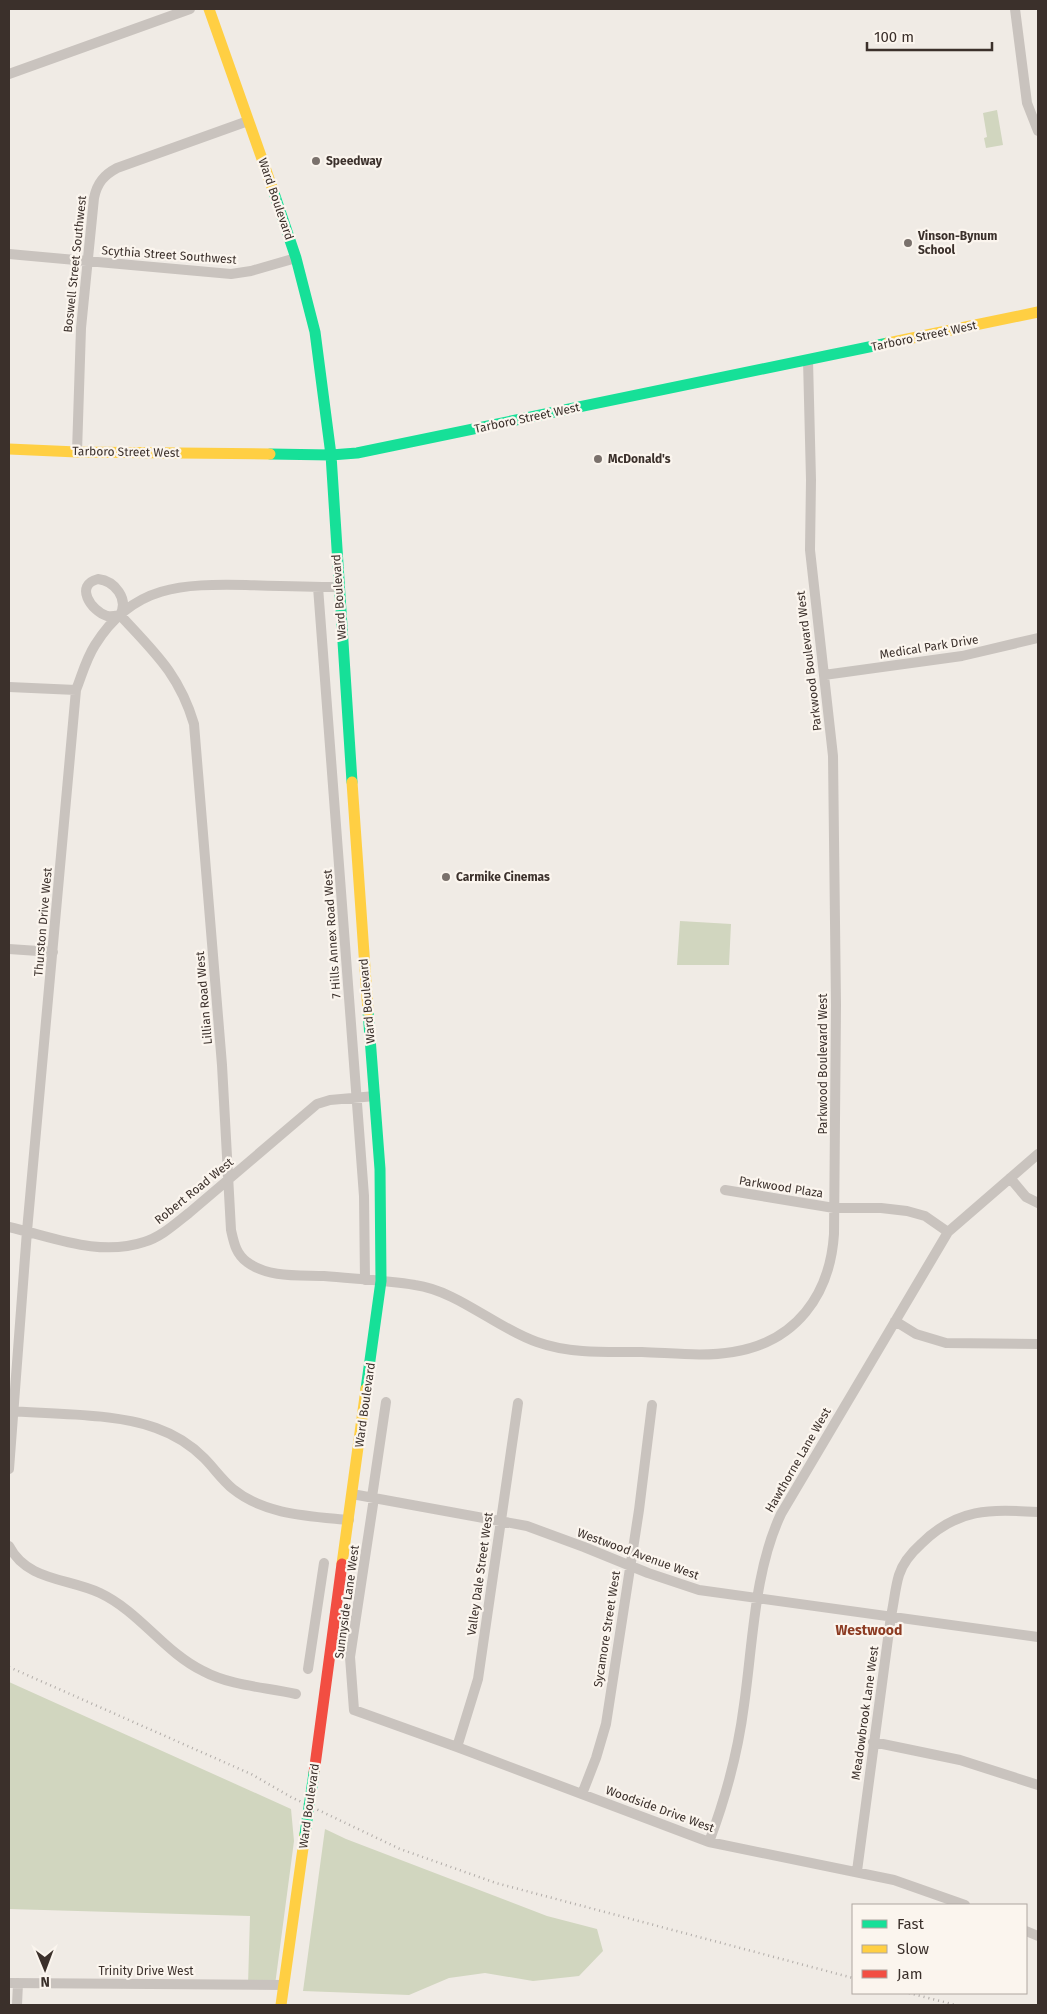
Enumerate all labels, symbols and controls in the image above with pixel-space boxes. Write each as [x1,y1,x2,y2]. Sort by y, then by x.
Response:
scale bar [867,20,992,52]
text: 100 m [874,28,914,46]
place label: Speedway [326,154,383,168]
marker: Speedway [310,155,322,167]
street label: Ward Boulevard [255,156,297,242]
street label: Boswell Street Southwest [61,194,89,333]
place label: Vinson-Bynum School [917,229,997,257]
marker: Vinson-Bynum School [902,237,914,249]
street label: Scythia Street Southwest [101,243,238,267]
street label: Tarboro Street West [870,318,979,354]
street label: Tarboro Street West [473,400,582,436]
street label: Tarboro Street West [72,444,180,460]
place label: McDonald's [608,452,671,466]
marker: McDonald's [592,453,604,465]
street label: Ward Boulevard [329,554,349,640]
street label: Parkwood Boulevard West [793,590,825,732]
street label: Medical Park Drive [878,632,980,662]
street label: Thurston Drive West [31,866,55,977]
street label: 7 Hills Annex Road West [320,868,343,999]
place label: Carmike Cinemas [456,870,550,884]
marker: Carmike Cinemas [440,871,452,883]
street label: Lillian Road West [193,950,215,1045]
street label: Ward Boulevard [356,958,378,1044]
street label: Parkwood Boulevard West [816,993,830,1134]
street label: Robert Road West [152,1155,237,1227]
street label: Parkwood Plaza [738,1173,824,1201]
street label: Ward Boulevard [352,1362,378,1448]
street label: Hawthorne Lane West [762,1405,834,1515]
street label: Valley Dale Street West [464,1511,496,1637]
street label: Westwood Avenue West [575,1525,701,1583]
street label: Sunnyside Lane West [332,1544,362,1660]
street label: Sycamore Street West [591,1569,623,1688]
district label: Westwood [836,1622,902,1639]
street label: Meadowbrook Lane West [849,1644,881,1781]
street label: Ward Boulevard [296,1763,322,1849]
street label: Woodside Drive West [604,1783,717,1835]
legend [852,1904,1027,1994]
text: Fast [897,1915,924,1933]
text: Slow [897,1940,929,1958]
north arrow [20,1944,70,1994]
street label: Trinity Drive West [98,1964,194,1978]
text: Jam [897,1965,923,1983]
text: N [40,1973,50,1990]

